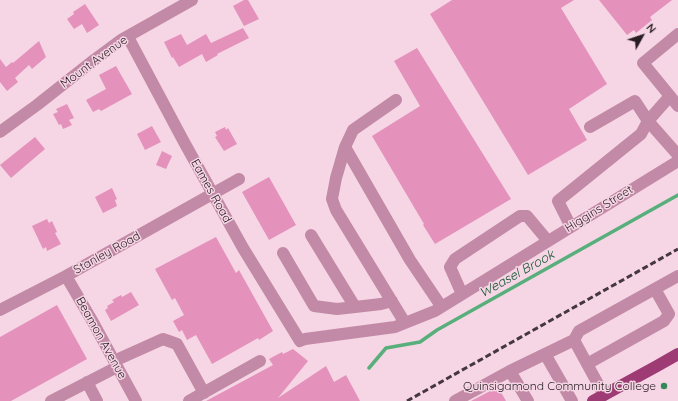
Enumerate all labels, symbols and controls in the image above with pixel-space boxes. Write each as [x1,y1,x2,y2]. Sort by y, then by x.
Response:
north arrow [622,16,662,56]
text: N [643,21,659,36]
street label: Mount Avenue [58,33,130,91]
street label: Eames Road [188,157,234,225]
street label: Higgins Street [562,182,636,236]
street label: Stanley Road [71,229,143,277]
water label: Weasel Brook [477,247,557,301]
street label: Beamon Avenue [73,295,129,381]
place label: Quinsigamond Community College [463,379,656,393]
marker: Quinsigamond Community College [659,381,669,391]

